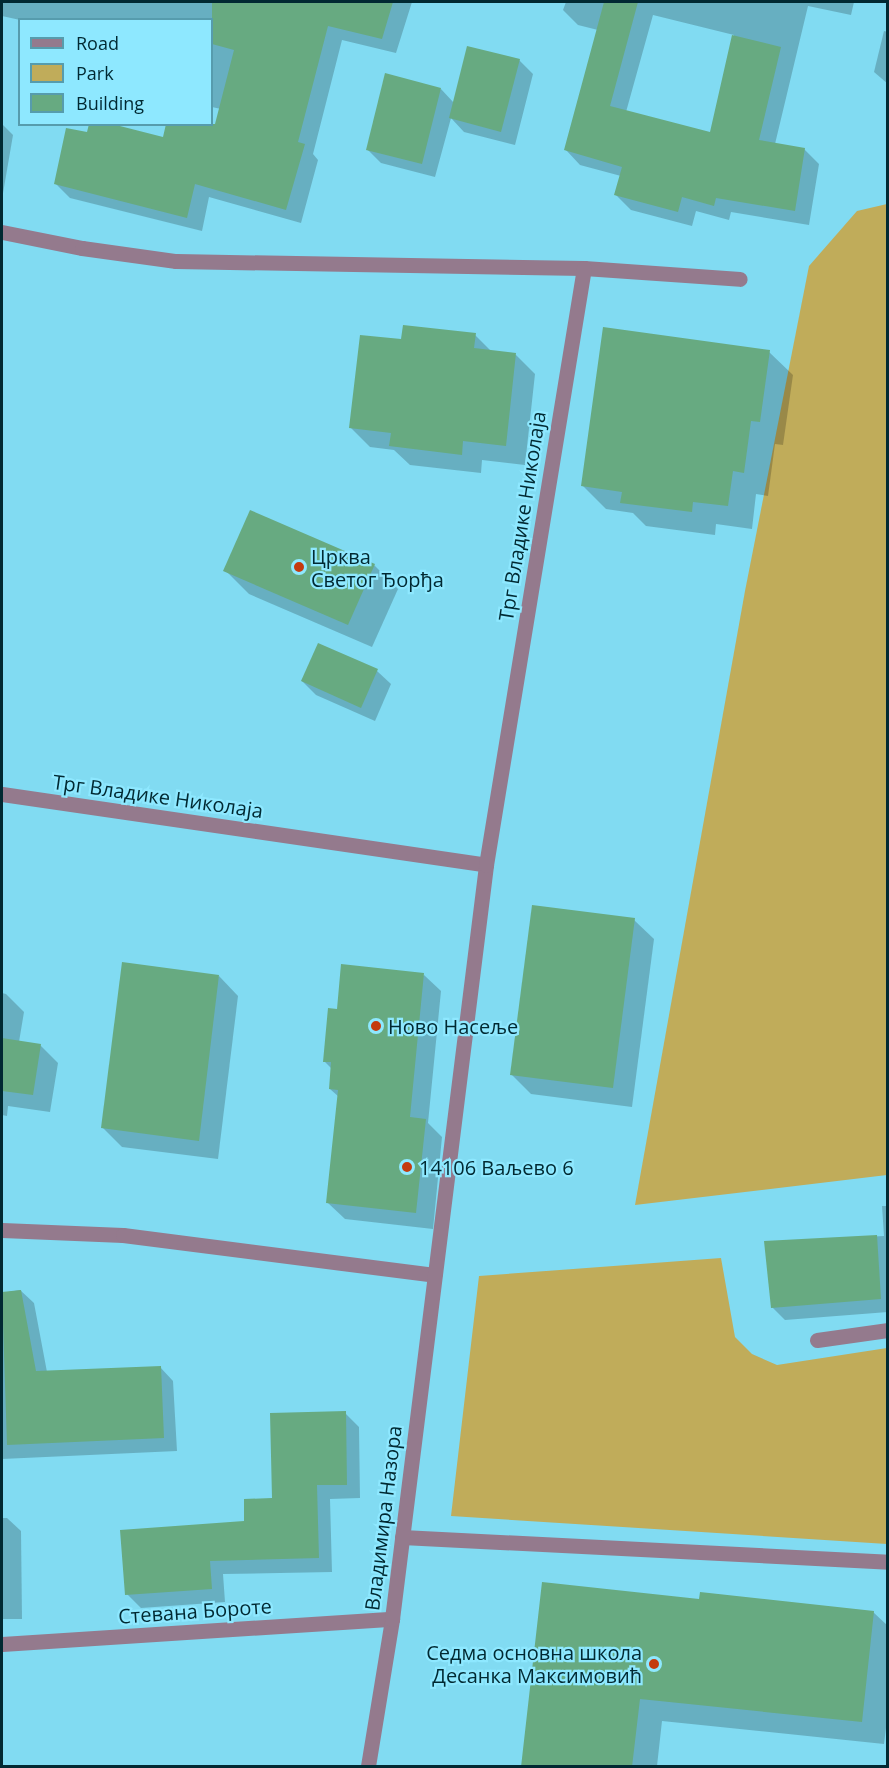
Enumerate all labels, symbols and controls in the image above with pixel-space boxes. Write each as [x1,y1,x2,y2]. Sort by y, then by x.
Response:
legend [18,18,213,126]
text: Road [76,31,119,55]
text: Park [76,61,114,85]
text: Building [76,91,144,115]
street label: Трг Владике Николаја [494,409,550,623]
place label: Црква Светог Ђорђа [311,544,444,591]
marker: Црква Светог Ђорђа [292,560,306,574]
street label: Трг Владике Николаја [51,769,265,823]
place label: Ново Насеље [388,1014,518,1038]
marker: Ново Насеље [369,1019,383,1033]
place label: 14106 Ваљево 6 [419,1155,574,1179]
marker: 14106 Ваљево 6 [400,1160,414,1174]
street label: Владимира Назора [360,1424,406,1612]
street label: Стевана Бороте [117,1594,273,1628]
place label: Седма основна школа Десанка Максимовић [426,1640,642,1687]
marker: Седма основна школа Десанка Максимовић [647,1657,661,1671]

